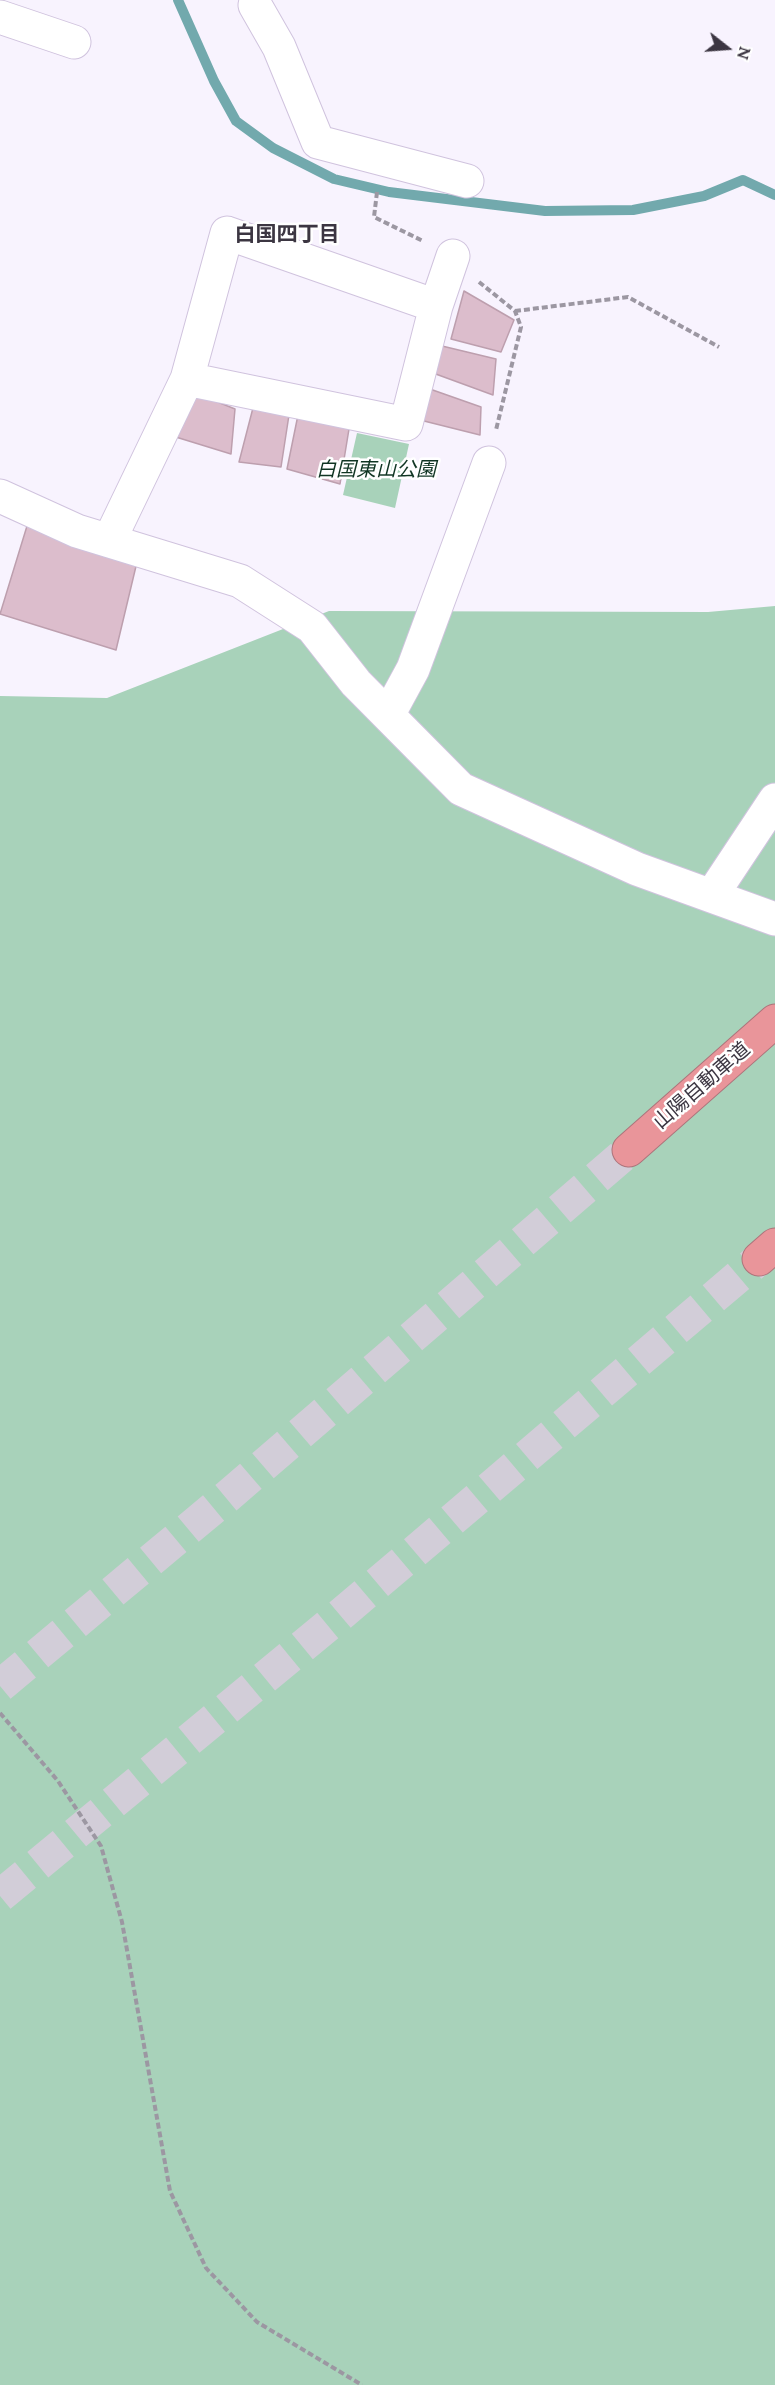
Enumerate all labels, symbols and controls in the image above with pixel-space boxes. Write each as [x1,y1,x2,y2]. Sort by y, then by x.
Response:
north arrow [697,18,757,78]
text: N [733,44,756,62]
district label: 白国四丁目 [235,222,339,248]
park label: 白国東山公園 [316,458,436,482]
street label: 山陽自動車道 [649,1038,755,1134]

